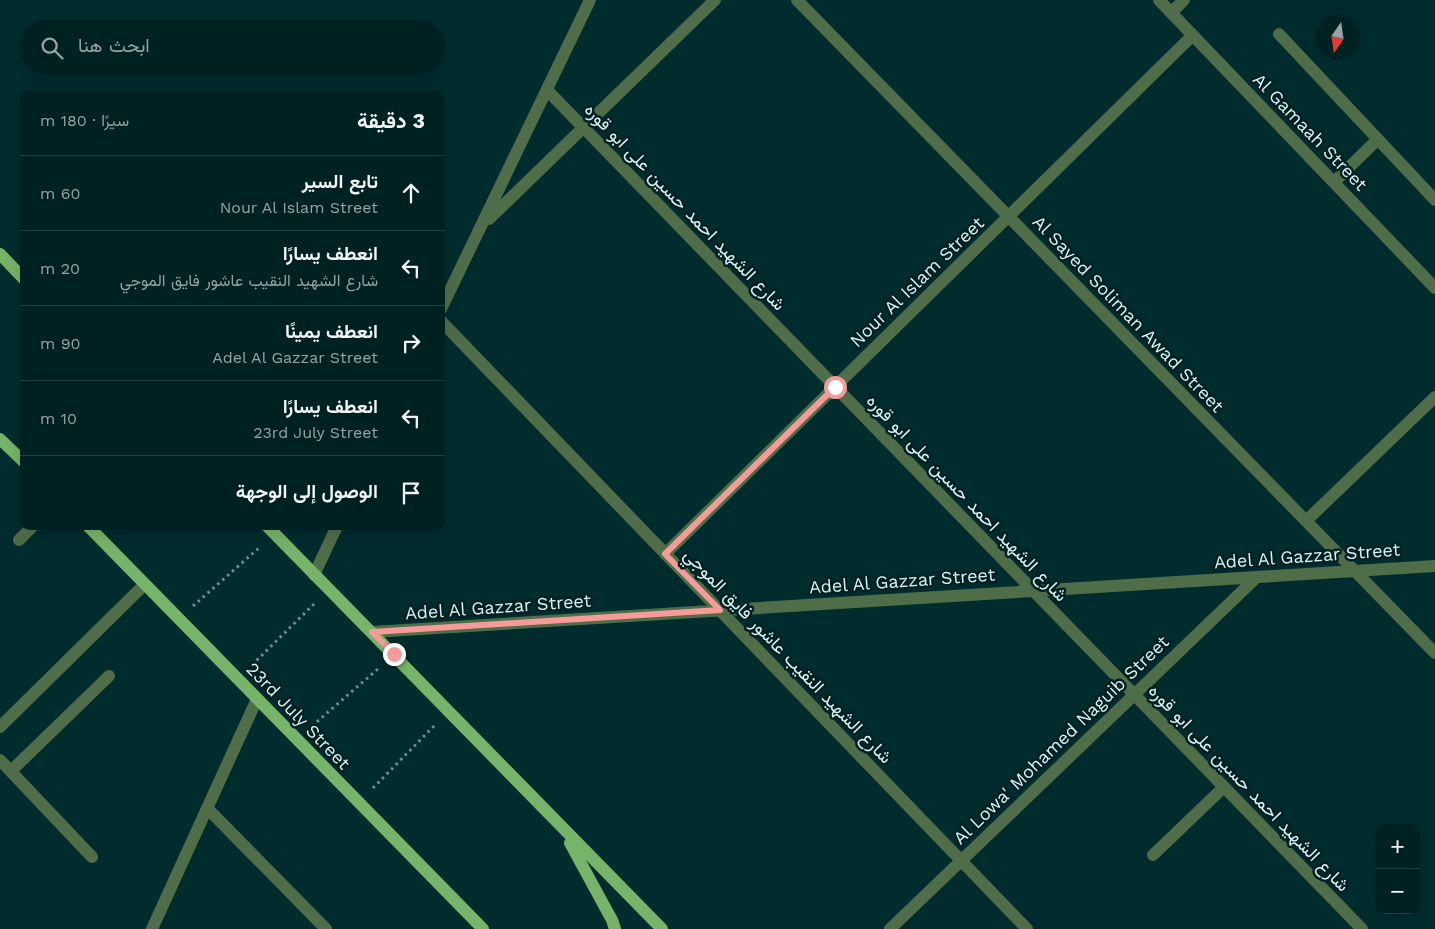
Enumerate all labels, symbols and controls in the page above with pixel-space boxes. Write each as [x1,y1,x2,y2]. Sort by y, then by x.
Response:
north arrow [1315,15,1360,60]
search box [20,20,445,75]
icon: search [38,34,66,62]
text: ابحث هنا [78,34,150,57]
street label: Al Gamaah Street [1249,69,1372,195]
street label: شارع الشهيد احمد حسين على ابو قوره [579,99,790,316]
text: 3 دقيقة [357,108,425,133]
text: سيرًا · 180 m [40,111,129,130]
text: تابع السير [302,170,378,193]
icon: ahead [397,179,425,207]
text: 60 m [40,184,80,203]
text: Nour Al Islam Street [220,198,378,217]
street label: Al Sayed Soliman Awad Street [1029,211,1228,417]
street label: Nour Al Islam Street [845,212,988,351]
text: انعطف يسارًا [283,242,378,265]
icon: left [397,254,425,282]
text: 20 m [40,259,80,278]
text: شارع الشهيد النقيب عاشور فايق الموجي [120,271,378,290]
text: انعطف يمينًا [285,320,378,343]
icon: right [397,329,425,357]
text: 90 m [40,334,81,353]
text: Adel Al Gazzar Street [212,348,378,367]
route start [824,376,847,399]
street label: شارع الشهيد احمد حسين على ابو قوره [861,390,1072,607]
text: انعطف يسارًا [283,395,378,418]
icon: left [397,404,425,432]
text: 10 m [40,409,77,428]
text: 23rd July Street [253,423,378,442]
icon: arrive [397,479,425,507]
text: الوصول إلى الوجهة [236,480,378,503]
street label: Adel Al Gazzar Street [1213,538,1401,572]
street label: شارع الشهيد النقيب عاشور فايق الموجي [676,544,897,771]
street label: Adel Al Gazzar Street [808,563,996,597]
street label: Adel Al Gazzar Street [404,589,592,623]
street label: Al Lowa' Mohamed Naguib Street [949,631,1173,848]
route end [383,643,406,666]
street label: 23rd July Street [242,658,355,774]
street label: شارع الشهيد احمد حسين على ابو قوره [1143,680,1354,897]
map controls [1375,824,1420,914]
button: + [1375,824,1420,869]
button: − [1375,869,1420,914]

